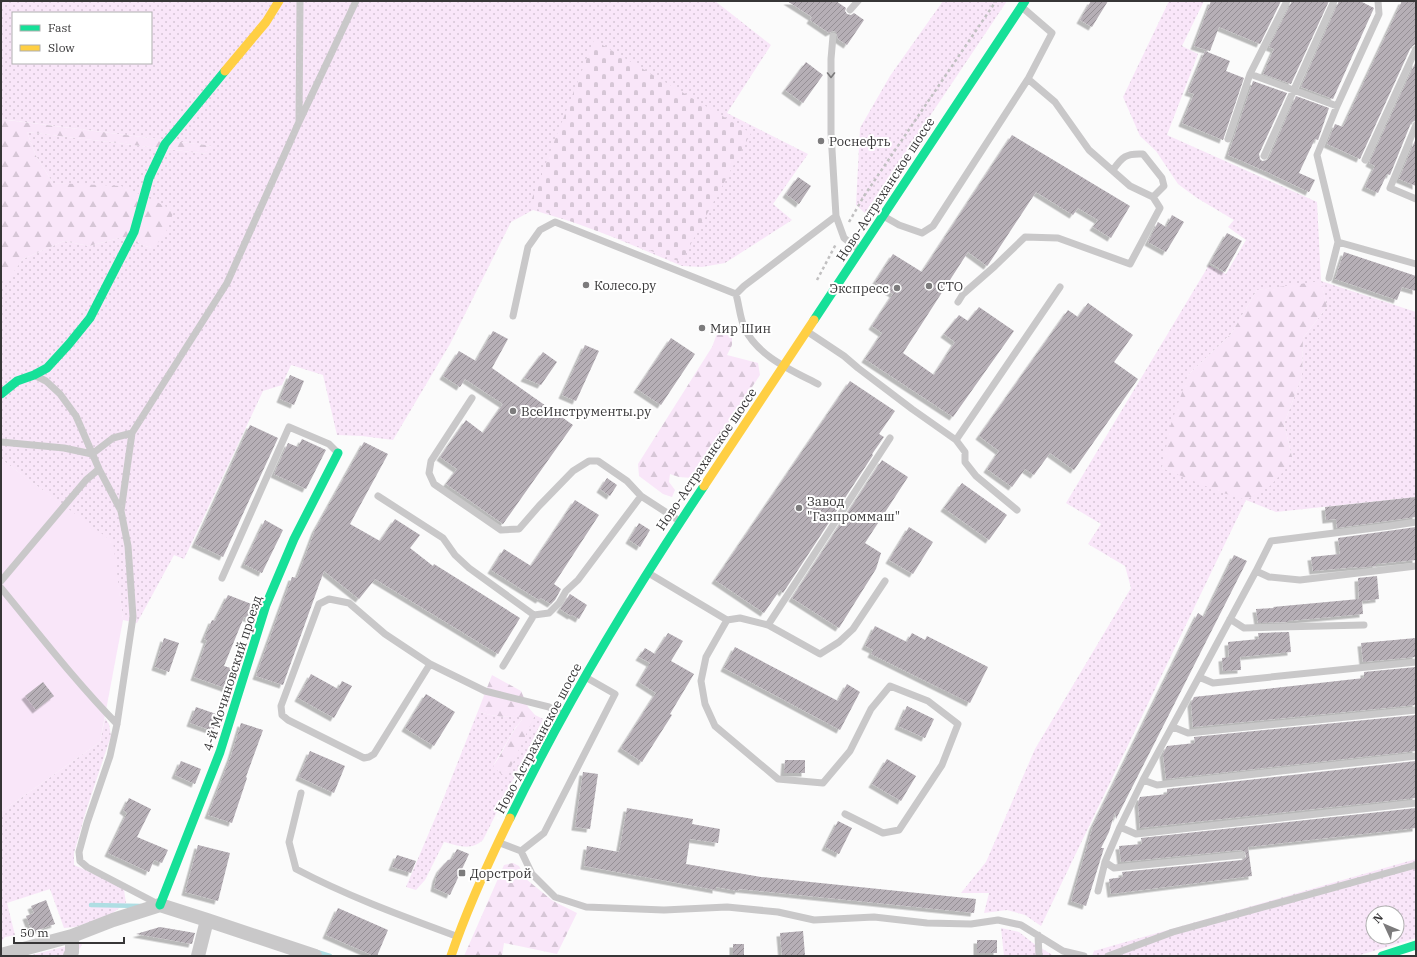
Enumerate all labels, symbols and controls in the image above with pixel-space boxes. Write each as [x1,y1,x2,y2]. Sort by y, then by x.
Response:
legend [12,12,152,64]
text: Fast [48,20,72,35]
text: Slow [48,40,75,55]
one-way arrow [827,72,835,78]
street label: Ново-Астраханское шоссе [832,114,938,264]
place label: Роснефть [829,133,890,150]
marker: Роснефть [816,136,826,146]
place label: Колесо.ру [594,277,656,294]
place label: СТО [937,278,963,295]
marker: Колесо.ру [581,280,591,290]
place label: Экспресс [829,280,889,297]
marker: СТО [924,281,934,291]
marker: Экспресс [892,283,902,293]
place label: Мир Шин [710,320,771,337]
marker: Мир Шин [697,323,707,333]
street label: Ново-Астраханское шоссе [652,385,761,534]
place label: ВсеИнструменты.ру [521,403,651,420]
marker: ВсеИнструменты.ру [508,406,518,416]
place label: Завод "Газпроммаш" [807,493,900,525]
marker: Завод "Газпроммаш" [794,503,804,513]
street label: 4-й Мочиновский проезд [199,593,266,753]
street label: Ново-Астраханское шоссе [491,660,585,817]
place label: Дорстрой [470,865,532,882]
marker: Дорстрой [457,868,467,878]
north arrow [1365,905,1405,945]
text: N [1370,910,1386,926]
scale bar [14,919,124,945]
text: 50 m [20,925,49,940]

